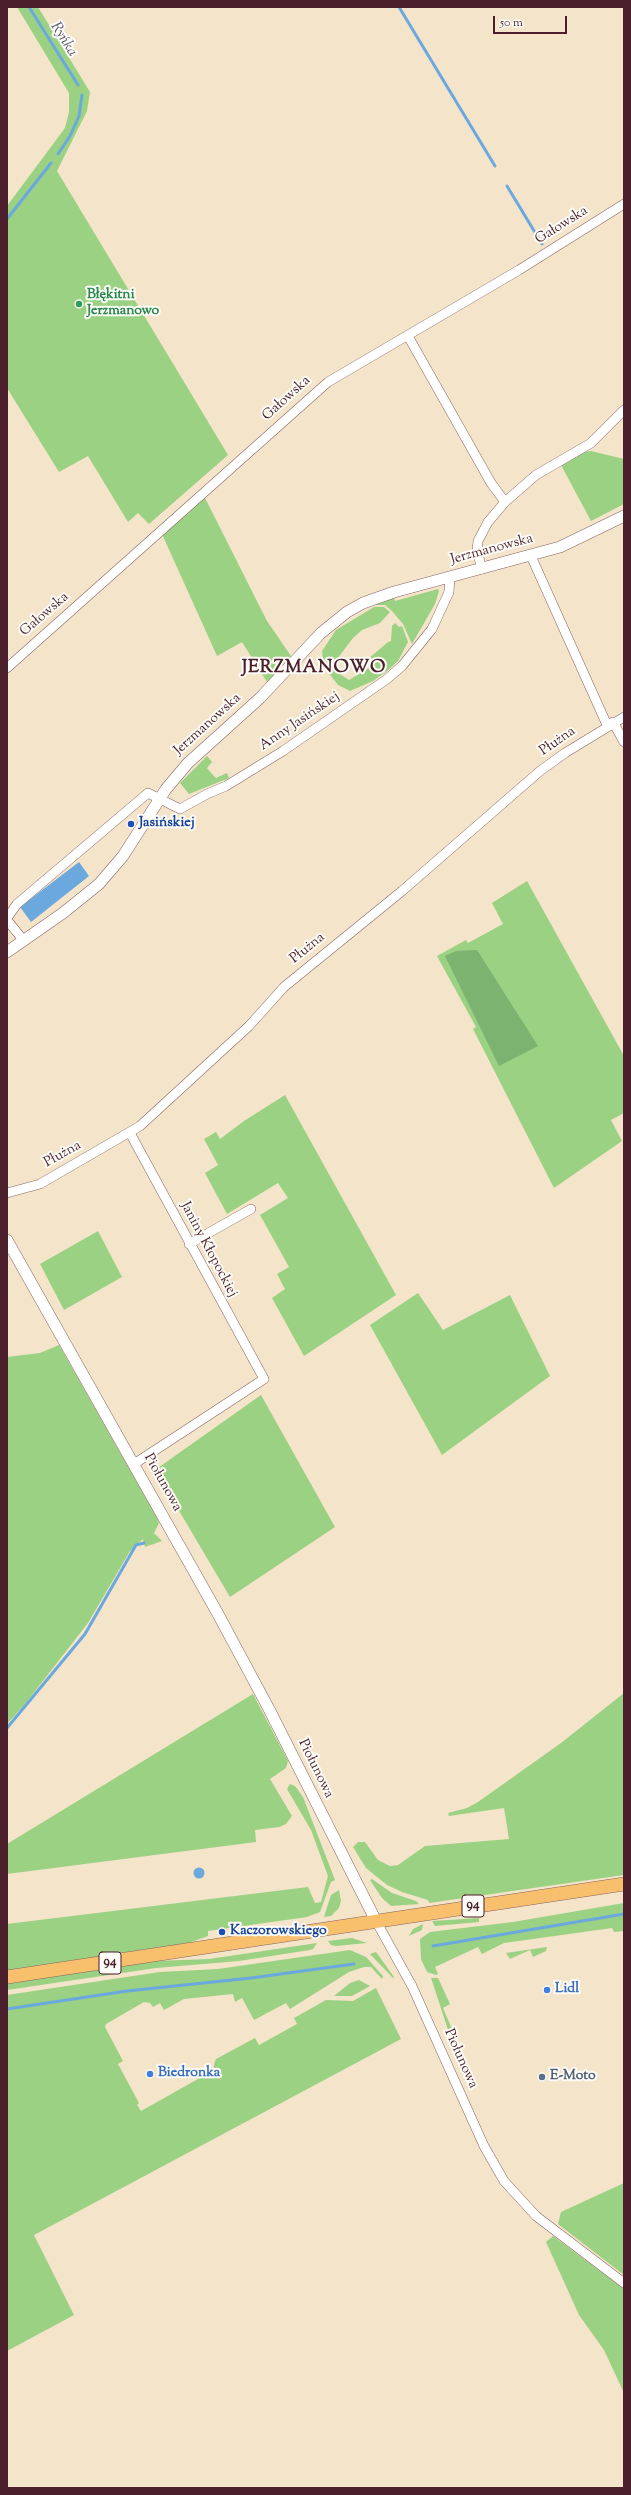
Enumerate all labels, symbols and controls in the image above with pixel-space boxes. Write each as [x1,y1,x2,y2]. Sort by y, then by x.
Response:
scale bar [495,8,569,34]
text: 50 m [500,14,523,32]
water label: Ryńka [46,20,80,60]
street label: Gałowska [533,203,591,249]
place label: Błękitni Jerzmanowo [87,288,159,320]
marker: Błękitni Jerzmanowo [74,299,84,309]
street label: Gałowska [259,373,315,425]
street label: Jerzmanowska [449,531,535,569]
street label: Gałowska [17,589,73,641]
district label: JERZMANOWO [242,658,386,680]
street label: Anny Jasińskiej [257,689,343,755]
street label: Jerzmanowska [171,690,245,760]
street label: Płużna [537,724,579,760]
place label: Jasińskiej [139,816,195,832]
marker: Jasińskiej [126,819,136,829]
street label: Płużna [287,930,329,968]
street label: Płużna [41,1138,85,1172]
street label: Janiny Kłopockiej [176,1199,240,1301]
street label: Piołunowa [139,1451,185,1515]
street label: Piołunowa [294,1737,336,1801]
road number: 94 [462,1895,484,1917]
place label: Kaczorowskiego [230,1924,327,1940]
marker: Kaczorowskiego [217,1927,227,1937]
road number: 94 [99,1952,121,1974]
place label: Lidl [555,1982,579,1998]
marker: Lidl [542,1985,552,1995]
street label: Piołunowa [439,2027,481,2091]
place label: Biedronka [158,2066,220,2082]
marker: Biedronka [145,2069,155,2079]
place label: E-Moto [550,2069,596,2085]
marker: E-Moto [537,2072,547,2082]

